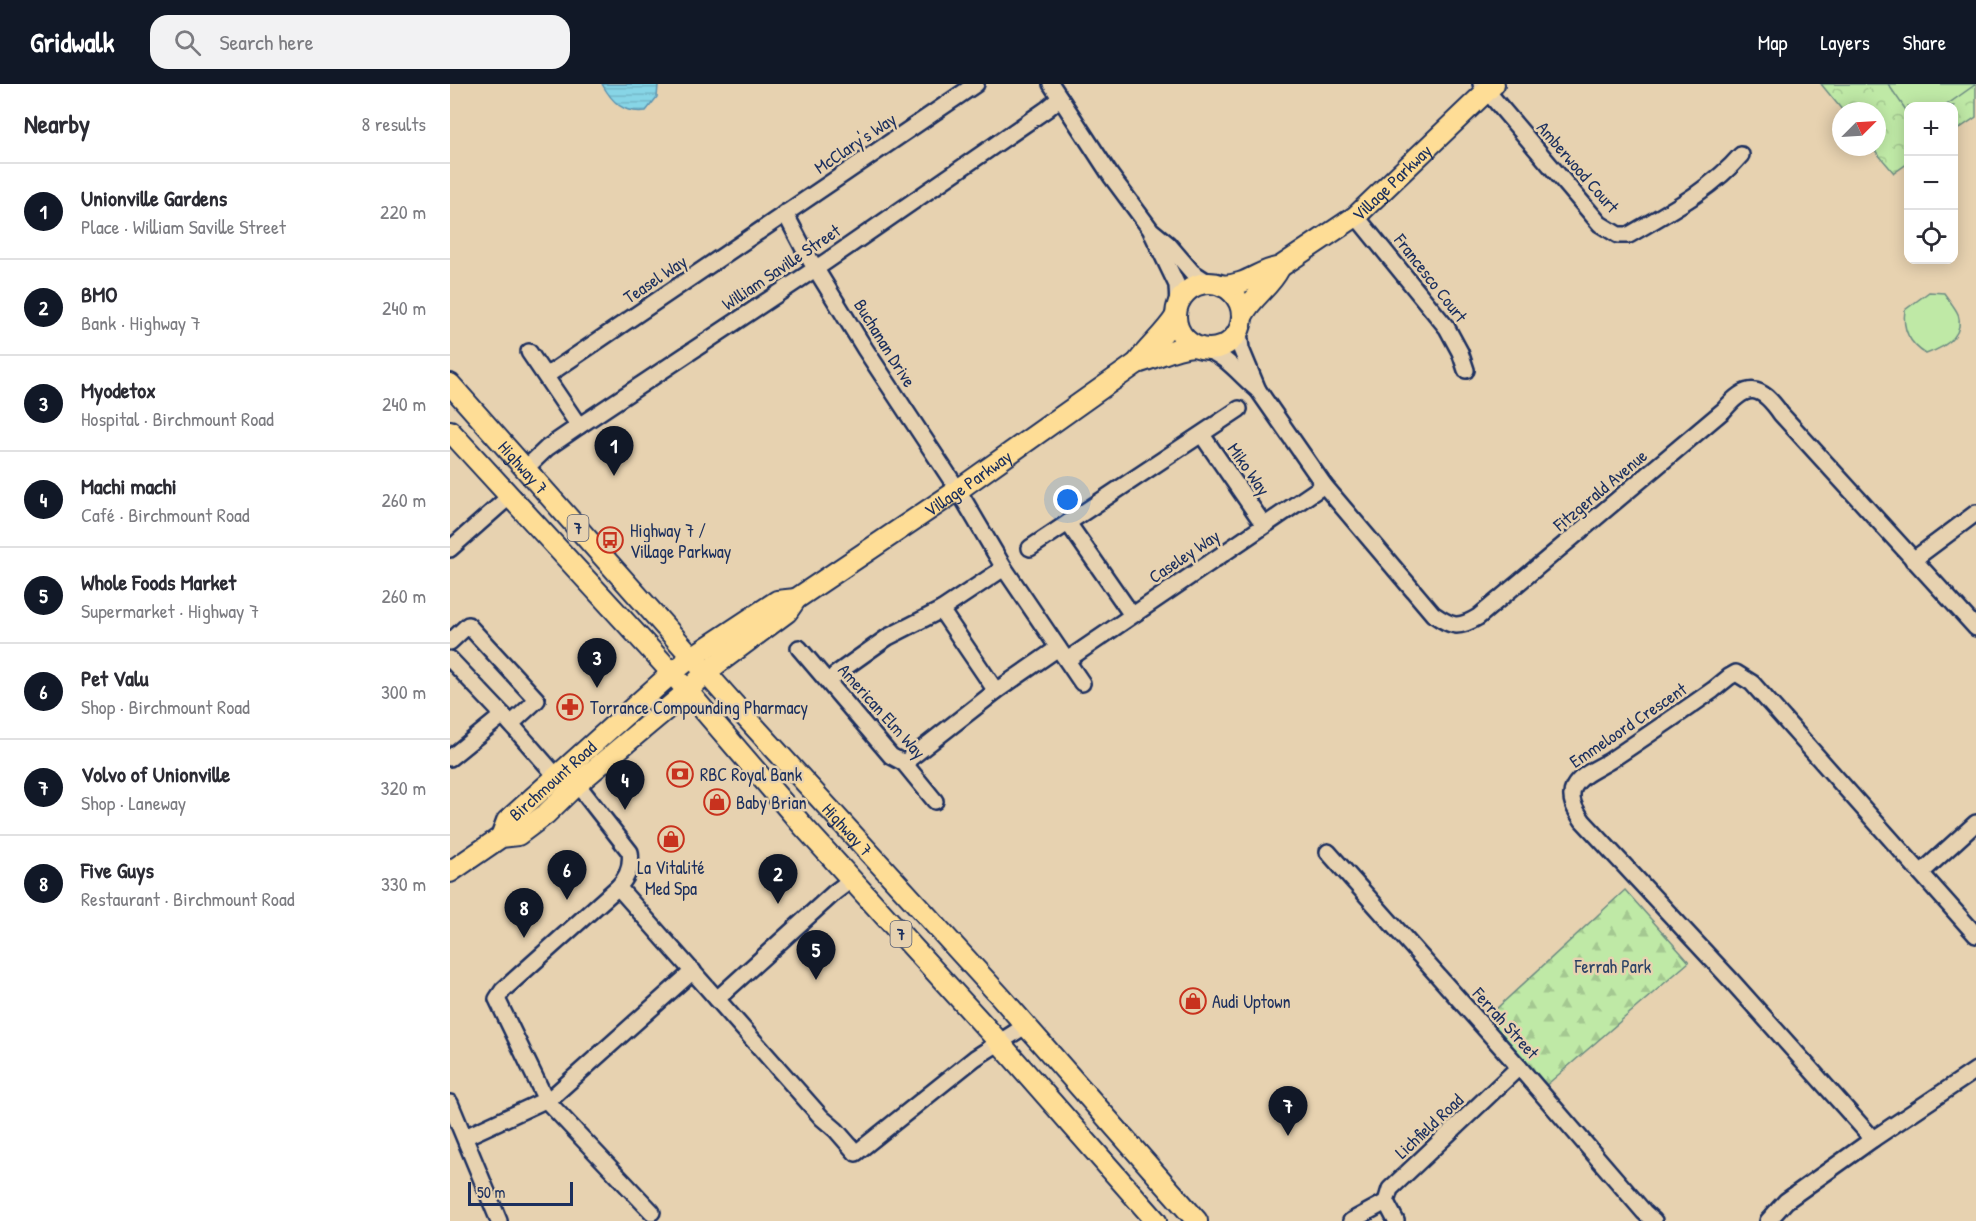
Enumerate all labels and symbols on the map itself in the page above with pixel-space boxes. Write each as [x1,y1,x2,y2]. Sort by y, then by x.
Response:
north arrow [1832,102,1886,156]
street label: McClary's Way [809,106,901,180]
street label: Amberwood Court [1531,116,1625,219]
street label: Village Parkway [1346,138,1437,226]
street label: William Saville Street [717,218,846,316]
street label: Francesco Court [1388,228,1474,328]
street label: Teasel Way [618,248,692,309]
street label: Buchanan Drive [848,294,922,392]
pin: 1 [594,426,634,476]
street label: Highway 7 [493,435,554,499]
street label: Miko Way [1222,438,1276,501]
street label: Village Parkway [919,443,1017,522]
street label: Fitzgerald Avenue [1547,443,1652,537]
your location [1053,485,1082,514]
road number: 7 [568,515,588,541]
place label: Highway 7 / Village Parkway [630,518,732,564]
street label: Caseley Way [1144,523,1225,589]
bus stop icon: Highway 7 / Village Parkway [595,525,625,555]
pin: 3 [578,638,616,688]
street label: American Elm Way [832,658,932,764]
street label: Emmeloord Crescent [1564,676,1692,773]
pharmacy icon: Torrance Compounding Pharmacy [555,692,585,722]
place label: Torrance Compounding Pharmacy [590,695,808,720]
street label: Birchmount Road [503,734,601,826]
bank icon: RBC Royal Bank [665,759,695,789]
pin: 4 [606,760,645,810]
place label: RBC Royal Bank [700,762,803,787]
shop icon: Baby Brian [702,787,732,817]
place label: Baby Brian [736,790,807,815]
street label: Highway 7 [817,797,879,861]
shop icon: La Vitalité Med Spa [656,824,686,854]
pin: 6 [548,850,586,900]
pin: 2 [758,854,798,904]
place label: La Vitalité Med Spa [637,855,705,901]
pin: 8 [504,888,544,938]
road number: 7 [890,921,912,947]
pin: 5 [796,930,836,980]
park label: Ferrah Park [1574,954,1652,979]
street label: Ferrah Street [1466,981,1545,1065]
shop icon: Audi Uptown [1178,986,1208,1016]
place label: Audi Uptown [1212,989,1291,1014]
pin: 7 [1268,1086,1308,1136]
street label: Lichfield Road [1389,1088,1469,1164]
scale bar [468,1179,573,1206]

